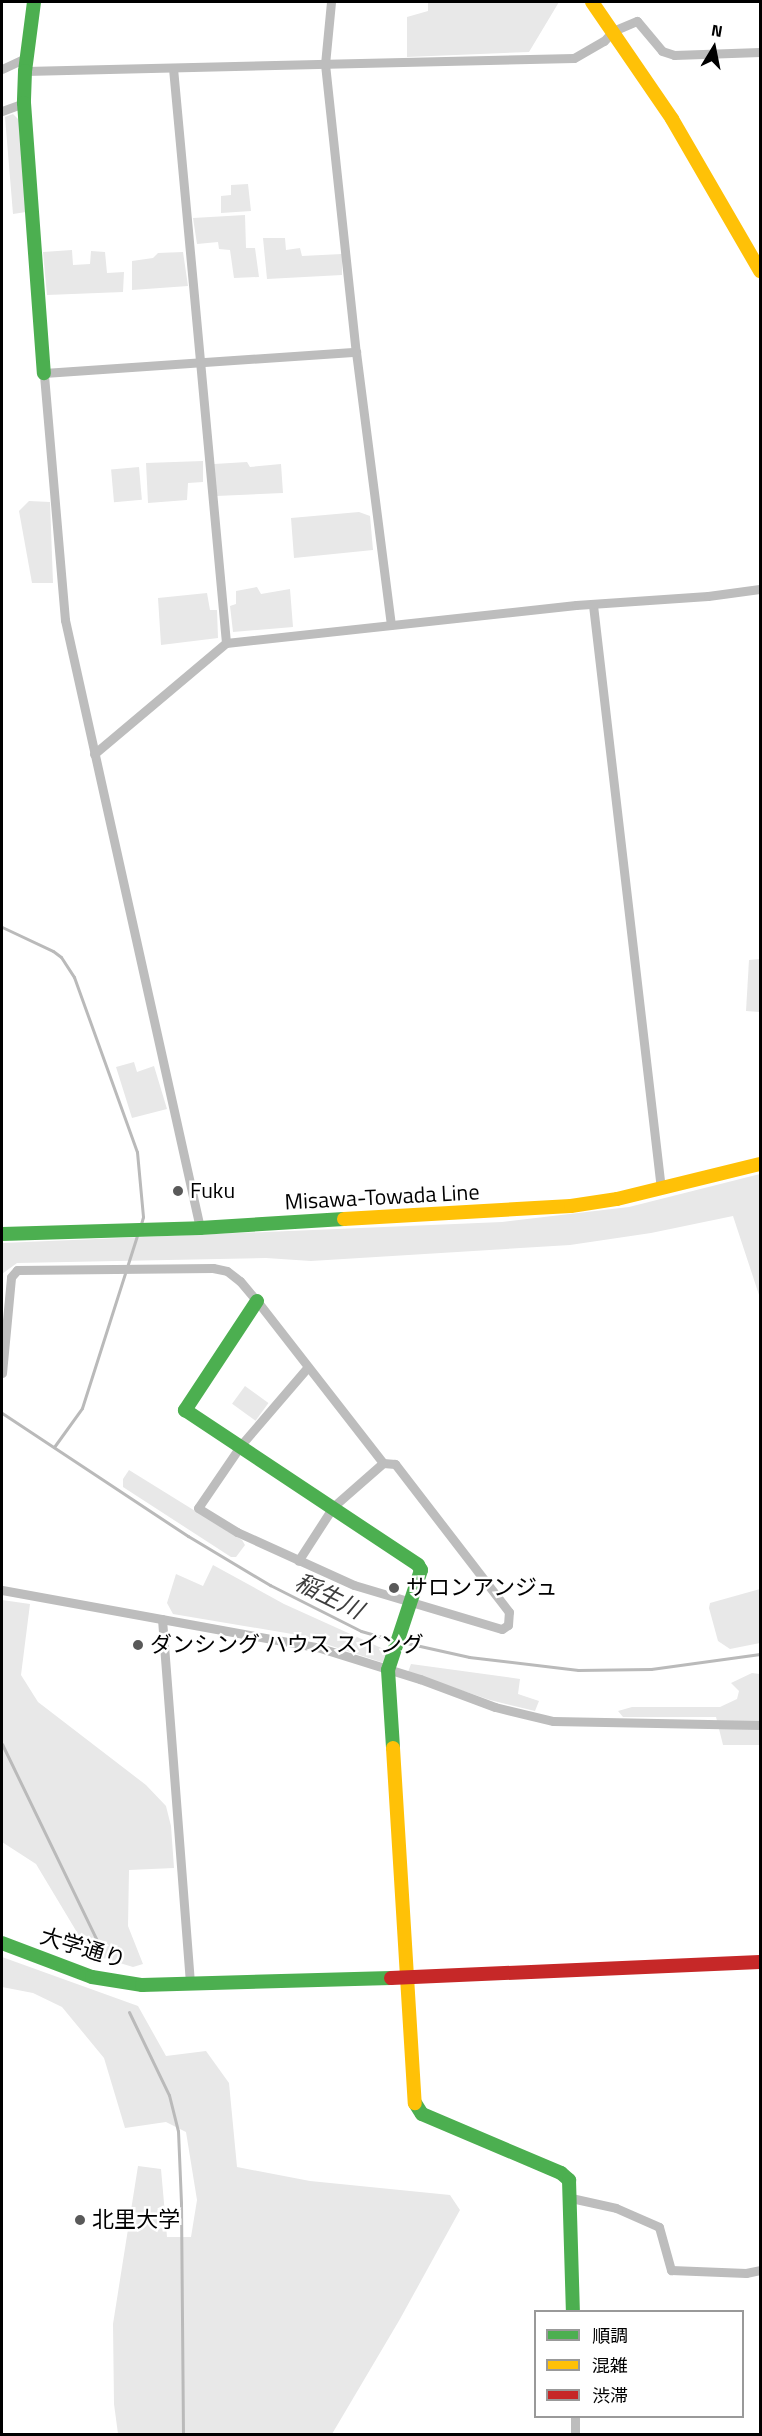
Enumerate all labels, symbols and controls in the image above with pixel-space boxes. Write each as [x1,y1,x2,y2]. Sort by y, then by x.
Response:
text: N [710,17,725,43]
north arrow [684,18,744,78]
place label: Fuku [190,1178,235,1204]
street label: Misawa-Towada Line [284,1179,480,1215]
marker: Fuku [171,1184,185,1198]
water label: 稲生川 [290,1567,368,1625]
place label: サロンアンジュ [406,1575,560,1601]
marker: サロンアンジュ [387,1581,401,1595]
place label: ダンシング ハウス スイング [150,1632,424,1658]
marker: ダンシング ハウス スイング [131,1638,145,1652]
street label: 大学通り [37,1923,129,1973]
place label: 北里大学 [92,2207,180,2233]
marker: 北里大学 [73,2213,87,2227]
legend [534,2310,744,2418]
text: 順調 [592,2322,628,2349]
text: 混雑 [592,2352,628,2379]
text: 渋滞 [592,2382,628,2409]

